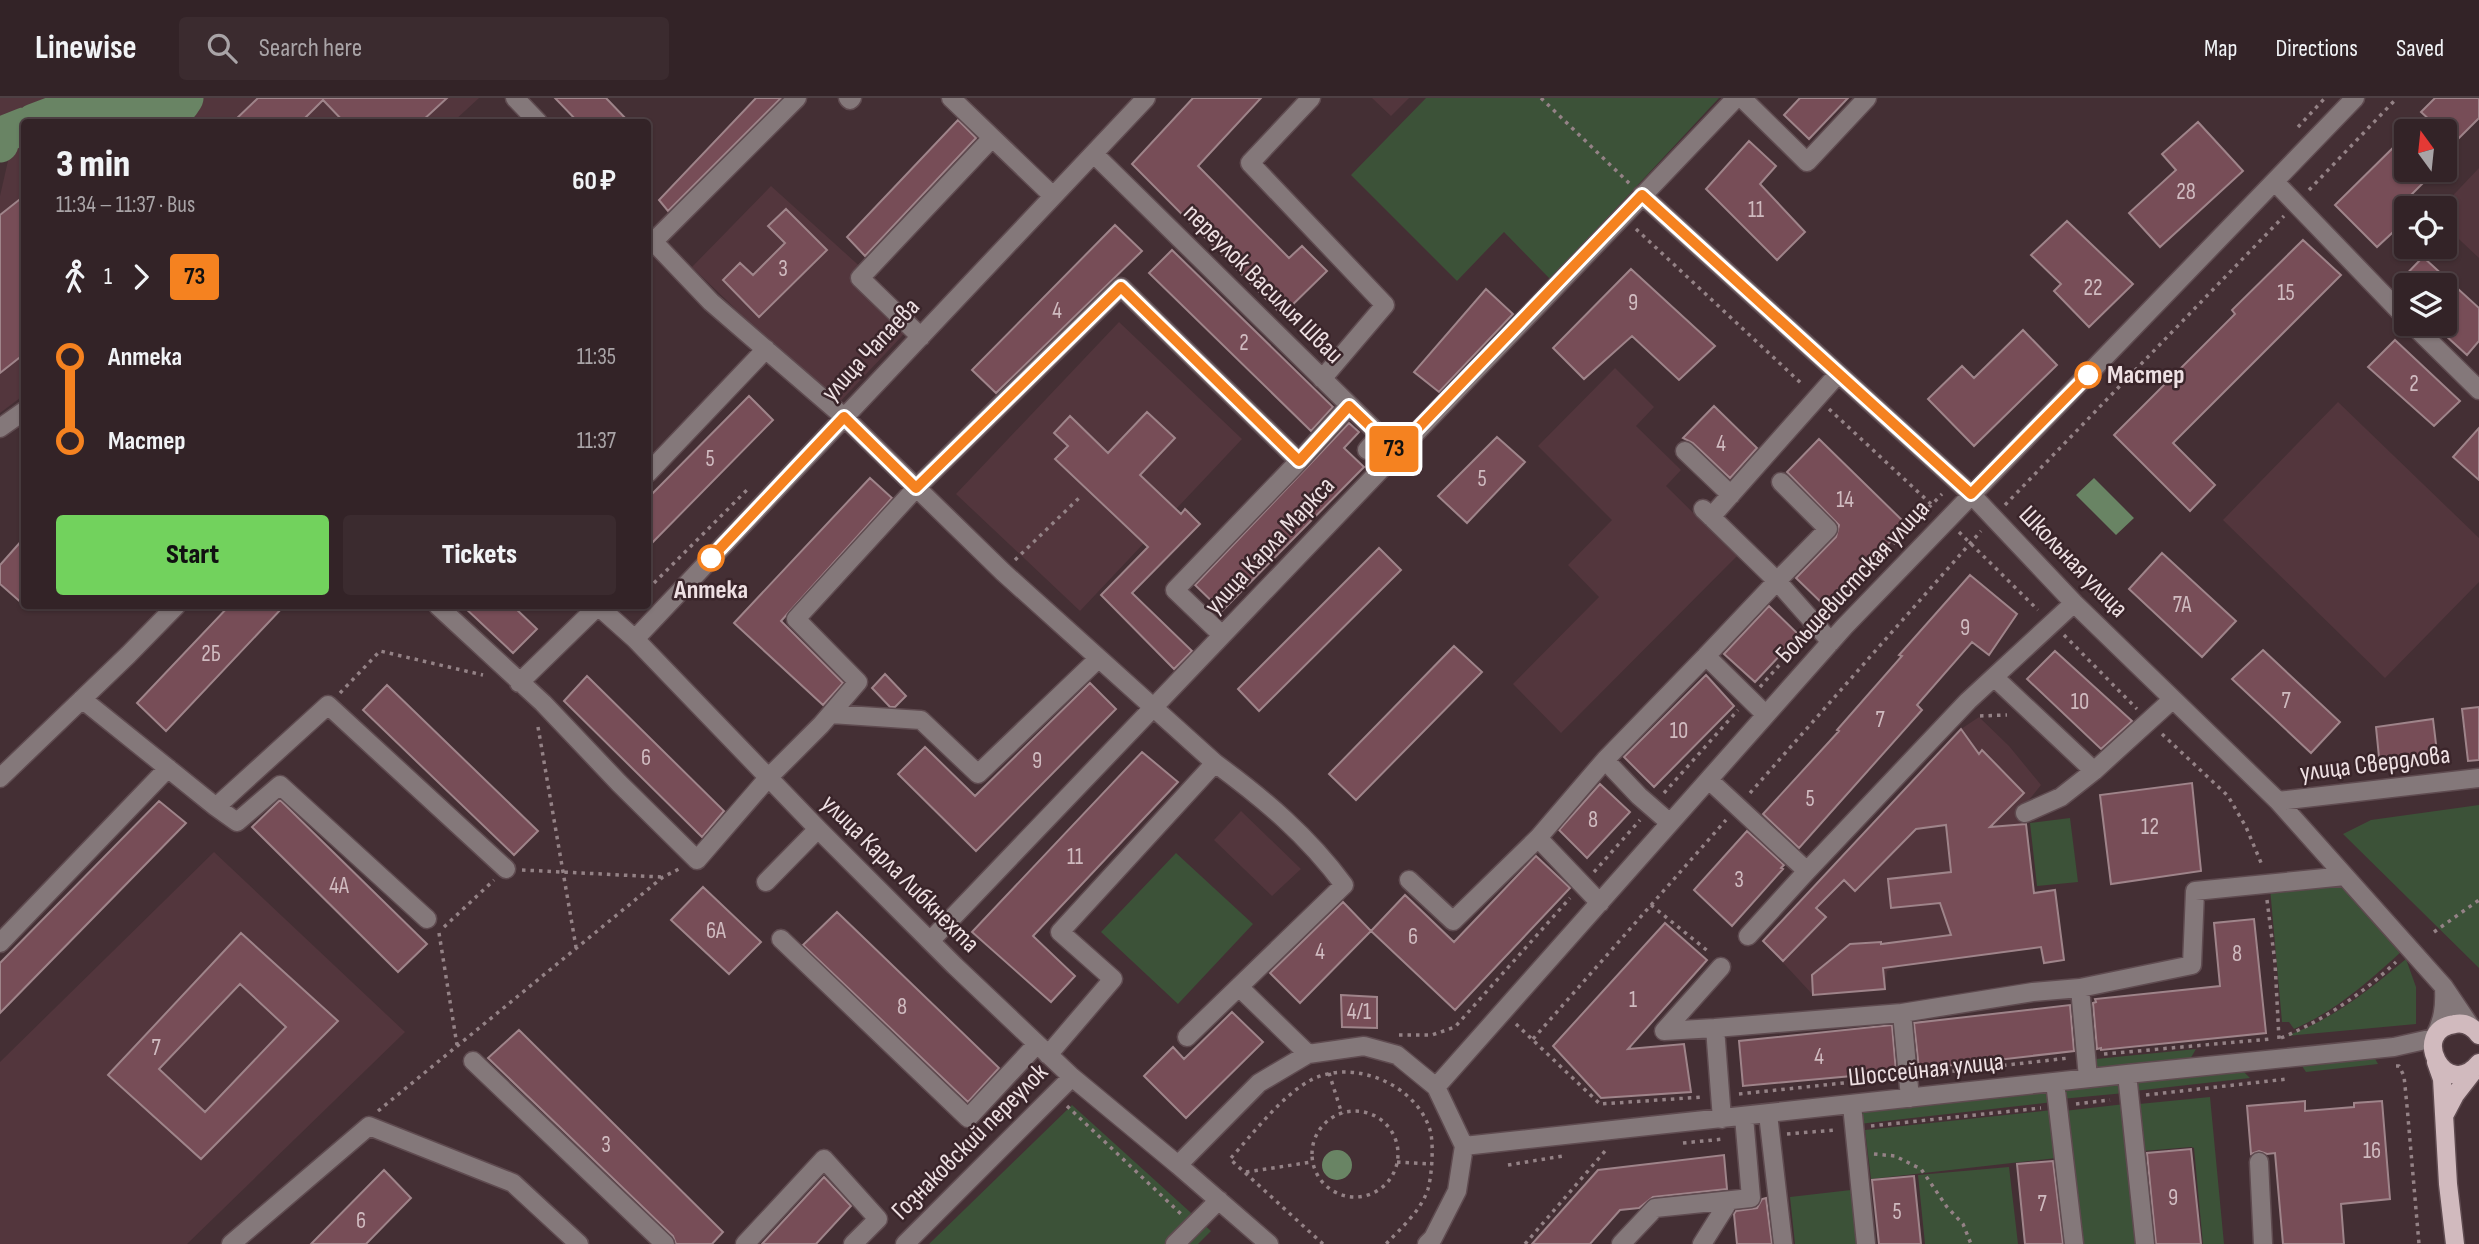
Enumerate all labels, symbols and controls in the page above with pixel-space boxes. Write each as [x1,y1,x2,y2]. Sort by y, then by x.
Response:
search box [179,17,669,80]
text: Linewise [35,28,137,68]
icon: search [203,29,241,67]
text: Search here [259,33,362,64]
text: Map [2204,34,2237,63]
text: Directions [2275,34,2358,63]
text: Saved [2396,34,2444,63]
north arrow [2394,119,2457,182]
map controls [2394,119,2457,336]
text: 3 min [56,142,130,187]
text: 60 ₽ [572,166,616,197]
house number: 28 [2176,178,2196,206]
text: 11:34 – 11:37 · Bus [56,191,195,219]
house number: 11 [1748,196,1764,224]
button: locate [2394,196,2457,259]
street label: переулок Василия Шваи [1177,198,1349,370]
house number: 3 [778,255,788,283]
icon: walk [56,258,94,296]
icon: forward [122,258,160,296]
text: 73 [184,262,205,291]
text: 1 [104,263,112,291]
button: layers [2394,273,2457,336]
house number: 22 [2084,274,2102,302]
house number: 15 [2277,279,2295,307]
house number: 9 [1628,289,1638,317]
street label: улица Чапаева [815,292,927,408]
house number: 4 [1052,297,1062,325]
house number: 2 [1239,329,1249,357]
text: Аптека [108,342,182,373]
text: 11:35 [577,343,616,371]
place label: Мастер [2107,360,2185,391]
marker: Мастер [2075,362,2101,388]
house number: 2 [2409,370,2419,398]
text: Мастер [108,426,186,457]
line badge: 73 [1362,426,1426,472]
text: 11:37 [577,427,616,455]
house number: 4 [1716,430,1726,458]
text: 73 [1383,434,1405,463]
house number: 5 [705,445,715,473]
house number: 5 [1477,465,1487,493]
street label: улица Карла Маркса [1198,471,1342,621]
house number: 14 [1836,486,1854,514]
street label: Большевистская улица [1769,494,1937,670]
street label: Школьная улица [2012,500,2134,624]
button: Start [56,515,329,595]
button: Tickets [343,515,616,595]
marker: Аптека [698,545,724,571]
place label: Аптека [673,575,748,606]
house number: 7А [2173,591,2191,619]
house number: 9 [1960,614,1970,642]
house number: 2Б [201,640,221,668]
house number: 7 [2281,687,2291,715]
house number: 10 [2071,688,2089,716]
house number: 7 [1875,706,1885,734]
house number: 10 [1670,717,1688,745]
street label: улица Свердлова [2298,739,2452,789]
house number: 6 [641,744,651,772]
house number: 9 [1032,747,1042,775]
house number: 5 [1805,785,1815,813]
street label: улица Карла Либкнехта [814,788,986,960]
house number: 8 [1588,806,1598,834]
house number: 12 [2141,813,2159,841]
house number: 11 [1067,843,1083,871]
house number: 3 [1734,866,1744,894]
house number: 4А [329,872,349,900]
house number: 6А [706,917,726,945]
house number: 6 [1408,923,1418,951]
house number: 4 [1315,938,1325,966]
house number: 8 [2232,940,2242,968]
house number: 1 [1629,986,1637,1014]
house number: 8 [897,993,907,1021]
house number: 4/1 [1347,998,1371,1026]
house number: 7 [151,1034,161,1062]
house number: 4 [1814,1043,1824,1071]
street label: Шоссейная улица [1847,1046,2005,1094]
street label: Гознаковский переулок [885,1057,1055,1227]
house number: 3 [601,1131,611,1159]
house number: 16 [2363,1137,2381,1165]
house number: 9 [2168,1184,2178,1212]
house number: 7 [2037,1190,2047,1218]
house number: 5 [1892,1198,1902,1226]
house number: 6 [356,1207,366,1235]

